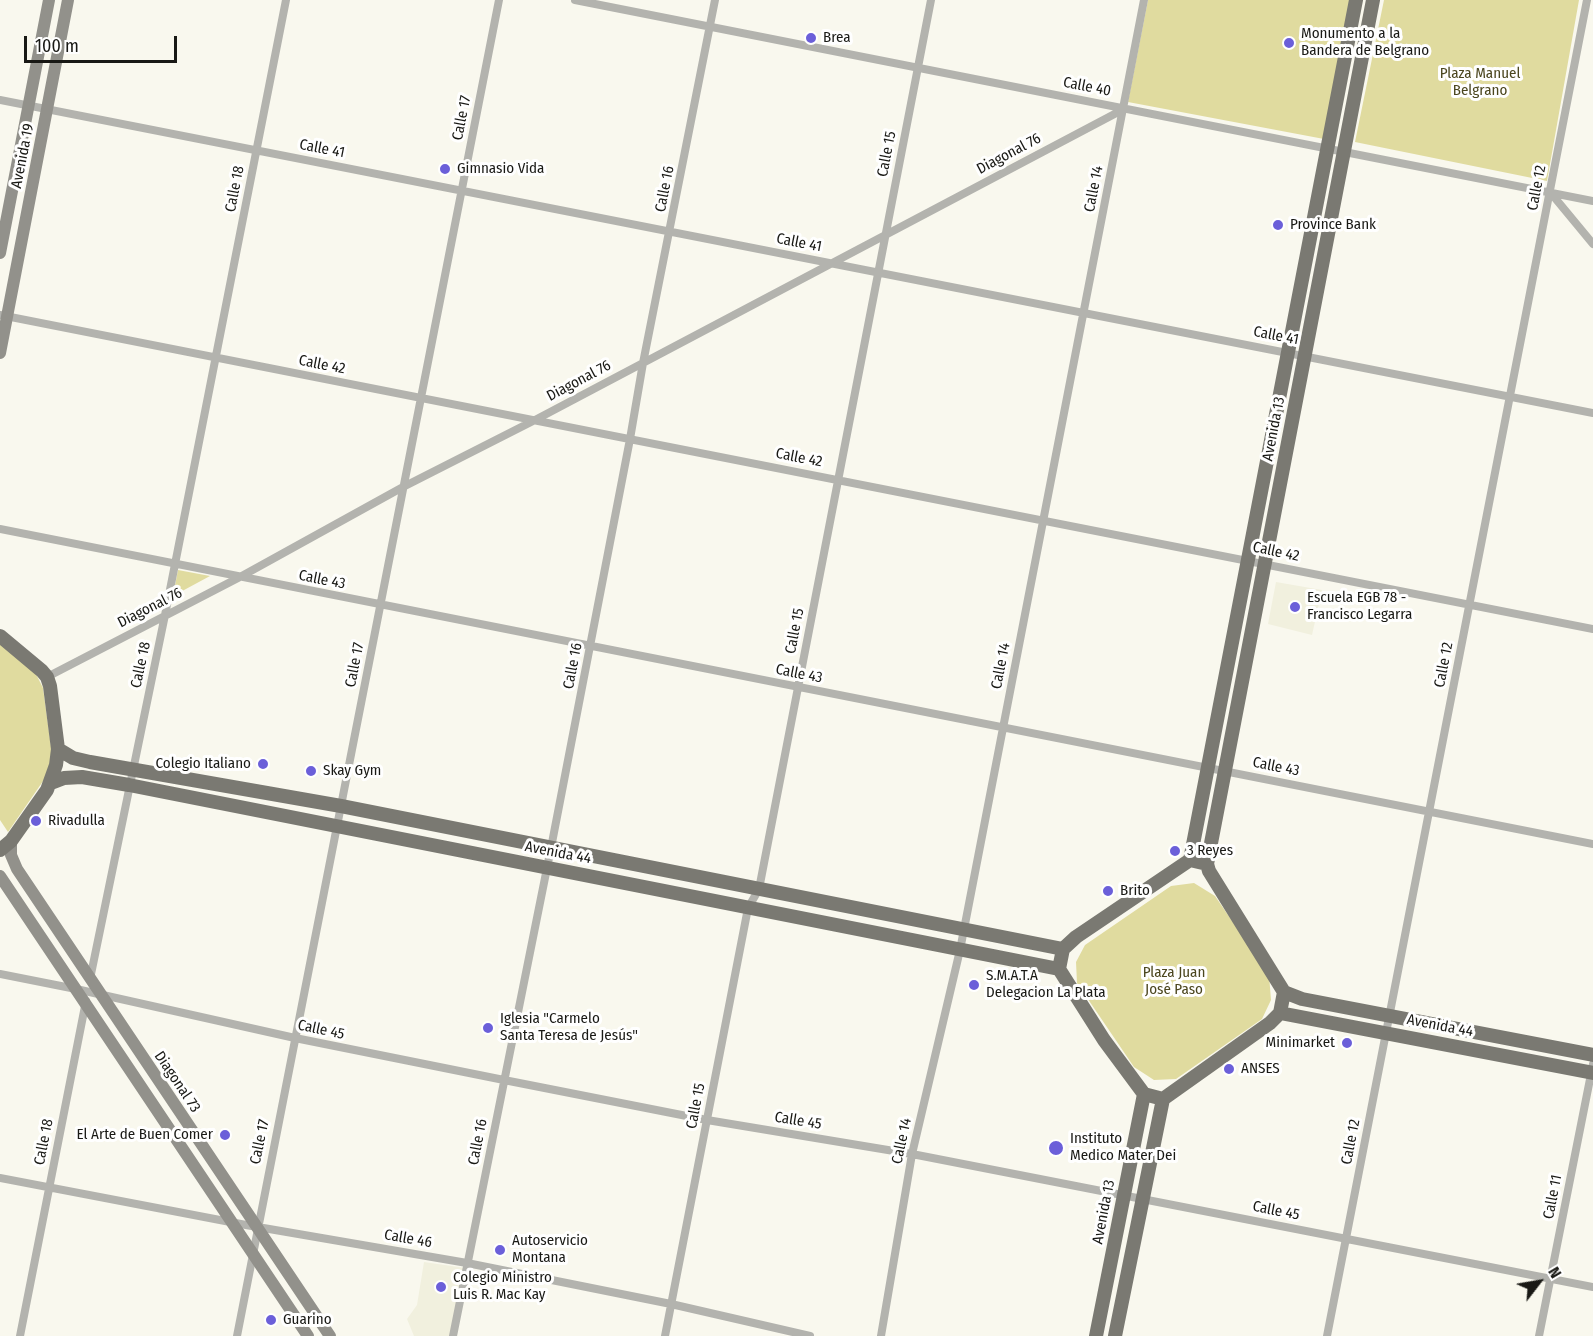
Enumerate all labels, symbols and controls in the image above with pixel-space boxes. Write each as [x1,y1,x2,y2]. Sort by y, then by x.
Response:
scale bar [27,24,180,62]
place label: Monumento a la Bandera de Belgrano [1301,25,1429,60]
place label: Brea [823,29,851,47]
marker: Brea [804,31,818,45]
text: 100 m [35,35,79,57]
marker: Monumento a la Bandera de Belgrano [1282,36,1296,50]
park label: Plaza Manuel Belgrano [1440,65,1520,100]
street label: Calle 40 [1061,74,1113,100]
street label: Calle 17 [449,94,475,142]
street label: Avenida 19 [8,122,38,190]
street label: Calle 15 [874,130,900,178]
street label: Diagonal 76 [974,130,1044,178]
street label: Calle 41 [298,136,346,162]
place label: Gimnasio Vida [457,160,544,178]
marker: Gimnasio Vida [438,162,452,176]
street label: Calle 18 [222,164,248,214]
street label: Calle 16 [652,164,678,214]
street label: Calle 14 [1081,164,1107,214]
street label: Calle 12 [1524,164,1550,212]
place label: Province Bank [1290,216,1376,234]
marker: Province Bank [1271,218,1285,232]
street label: Calle 41 [775,230,823,256]
street label: Calle 41 [1252,323,1300,349]
street label: Calle 42 [297,352,347,378]
street label: Diagonal 76 [544,357,614,405]
street label: Avenida 13 [1259,395,1289,463]
street label: Calle 42 [774,445,824,471]
street label: Calle 42 [1251,538,1301,566]
street label: Calle 43 [297,567,347,593]
street label: Diagonal 76 [115,584,185,632]
place label: Escuela EGB 78 - Francisco Legarra [1307,589,1412,624]
marker: Escuela EGB 78 - Francisco Legarra [1288,600,1302,614]
street label: Calle 15 [782,607,808,655]
street label: Calle 18 [127,640,155,690]
street label: Calle 17 [342,641,368,689]
street label: Calle 16 [560,641,586,691]
street label: Calle 14 [988,641,1014,691]
street label: Calle 12 [1431,641,1457,689]
street label: Calle 43 [774,661,824,687]
street label: Calle 43 [1251,754,1301,780]
place label: Colegio Italiano [155,755,251,773]
marker: Colegio Italiano [256,757,270,771]
place label: Skay Gym [323,762,381,780]
marker: Skay Gym [304,764,318,778]
place label: Rivadulla [48,812,105,830]
marker: Rivadulla [29,814,43,828]
street label: Avenida 44 [523,838,593,868]
place label: 3 Reyes [1187,842,1233,860]
marker: 3 Reyes [1168,844,1182,858]
place label: Brito [1120,882,1150,900]
marker: Brito [1101,884,1115,898]
park label: Plaza Juan José Paso [1143,964,1205,999]
place label: S.M.A.T.A Delegacion La Plata [986,967,1106,1002]
marker: S.M.A.T.A Delegacion La Plata [967,978,981,992]
place label: Iglesia "Carmelo Santa Teresa de Jesús" [500,1010,638,1045]
street label: Avenida 44 [1405,1011,1475,1041]
street label: Calle 45 [296,1016,346,1044]
marker: Iglesia "Carmelo Santa Teresa de Jesús" [481,1021,495,1035]
place label: Minimarket [1266,1034,1335,1052]
marker: Minimarket [1340,1036,1354,1050]
street label: Diagonal 73 [150,1048,204,1116]
place label: ANSES [1241,1060,1280,1078]
marker: ANSES [1222,1062,1236,1076]
street label: Calle 15 [683,1082,709,1130]
street label: Calle 45 [773,1108,823,1134]
street label: Calle 14 [888,1116,916,1166]
street label: Calle 18 [31,1117,57,1167]
street label: Calle 16 [465,1117,491,1167]
street label: Calle 17 [246,1118,274,1166]
street label: Calle 12 [1338,1118,1364,1166]
place label: El Arte de Buen Comer [77,1126,213,1144]
marker: El Arte de Buen Comer [218,1128,232,1142]
place label: Instituto Medico Mater Dei [1070,1130,1176,1165]
marker: Instituto Medico Mater Dei [1047,1139,1065,1157]
street label: Calle 11 [1540,1173,1566,1221]
street label: Avenida 13 [1089,1178,1119,1246]
street label: Calle 45 [1251,1198,1301,1224]
street label: Calle 46 [383,1226,433,1252]
place label: Autoservicio Montana [512,1232,588,1267]
marker: Autoservicio Montana [493,1243,507,1257]
north arrow [1509,1252,1569,1312]
text: N [1544,1263,1565,1281]
place label: Colegio Ministro Luis R. Mac Kay [453,1269,552,1304]
marker: Colegio Ministro Luis R. Mac Kay [434,1280,448,1294]
place label: Guarino [283,1311,332,1329]
marker: Guarino [264,1313,278,1327]

